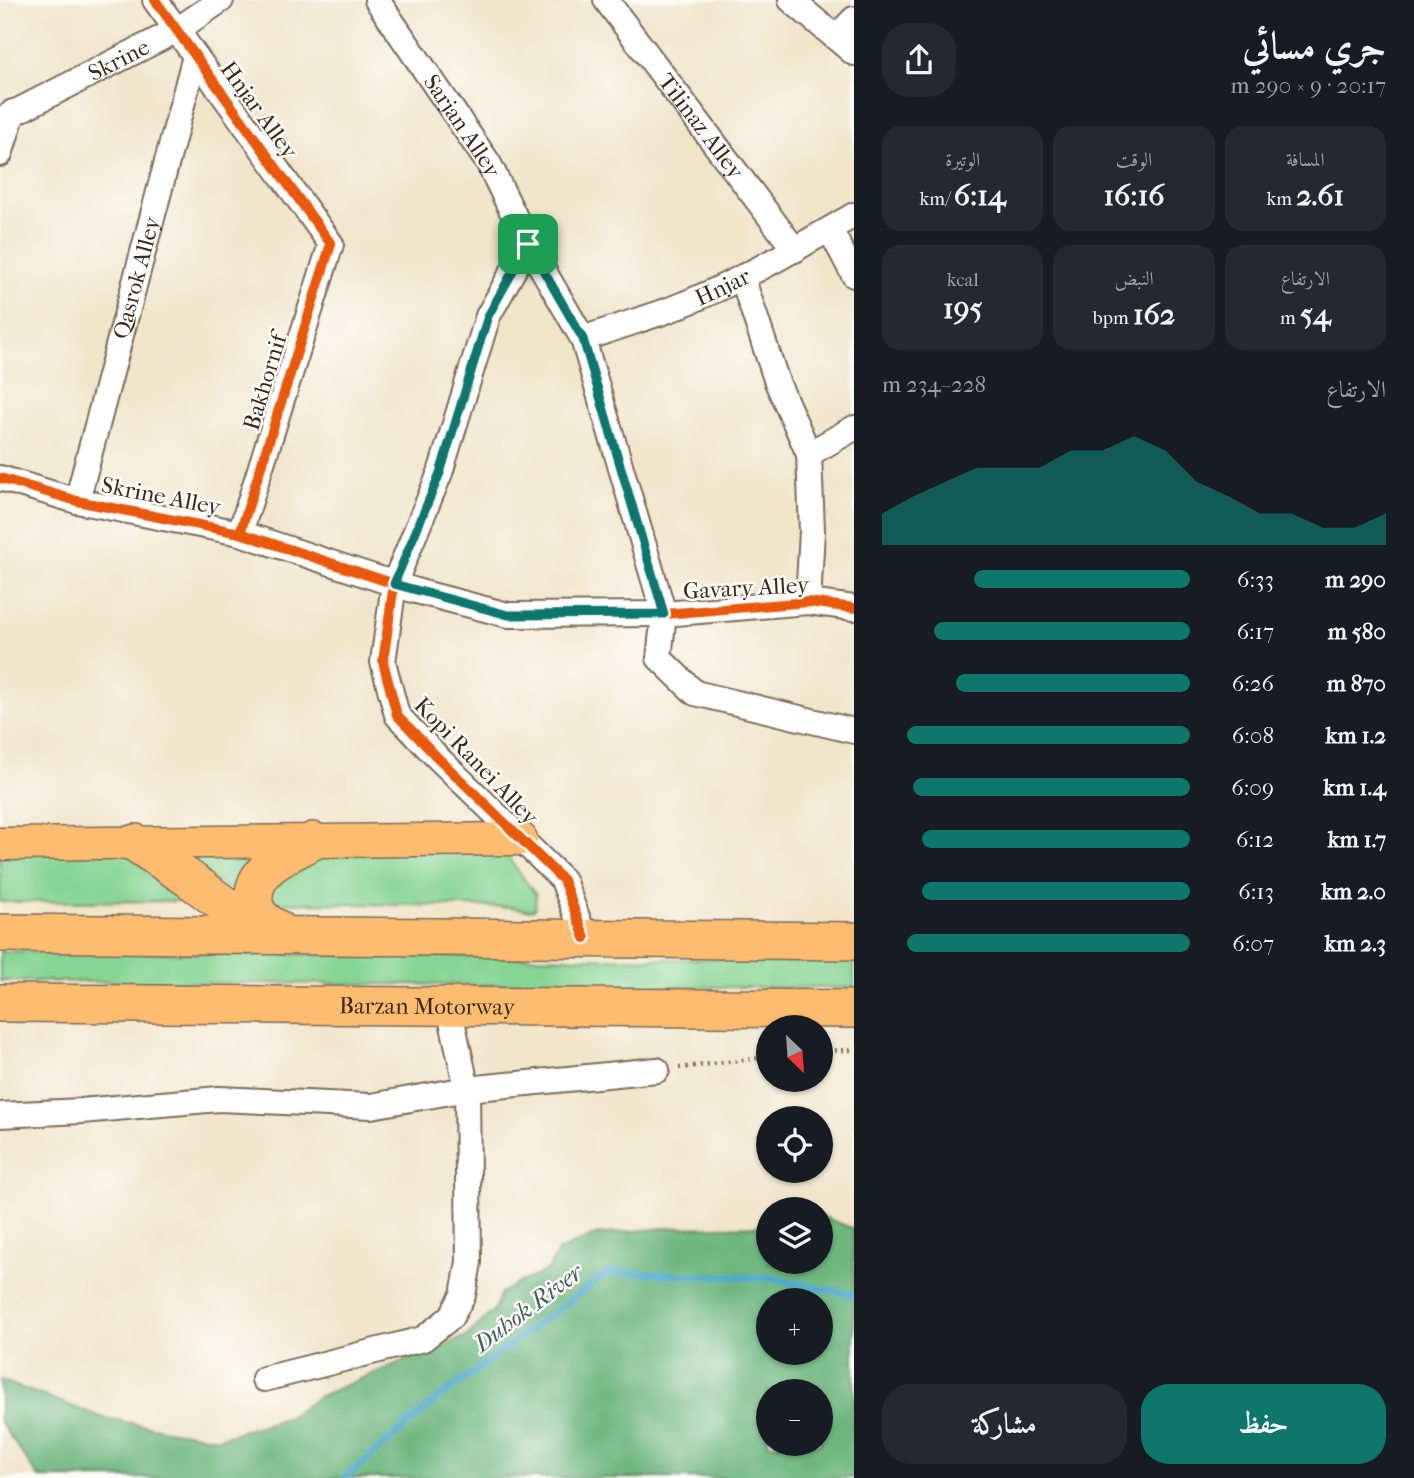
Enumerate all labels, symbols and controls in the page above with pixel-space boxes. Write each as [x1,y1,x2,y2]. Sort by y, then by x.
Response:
button: share [882,23,956,97]
text: جري مسائي [1242,23,1386,68]
street label: Skrine [83,33,154,86]
street label: Hnjar Alley [215,56,304,164]
street label: Tilinaz Alley [653,68,750,185]
street label: Sarjan Alley [418,69,507,182]
text: 20:17 · 9 × 290 m [1231,72,1386,99]
text: الوتيرة [945,149,980,171]
text: الوقت [1116,149,1152,171]
text: المسافة [1286,149,1325,171]
text: 6:14 [954,178,1006,213]
text: 16:16 [1104,178,1164,213]
text: 2.61 [1296,178,1344,213]
text: /km [920,188,954,210]
text: km [1267,188,1296,210]
street label: Qasrok Alley [107,213,166,342]
pin [498,214,558,274]
icon: arrive [509,225,547,263]
street label: Hnjar [691,262,755,311]
text: النبض [1114,268,1154,290]
text: الارتفاع [1281,268,1330,290]
text: kcal [947,269,979,291]
text: 195 [943,291,982,326]
text: 162 [1133,297,1175,332]
text: 54 [1300,297,1331,332]
text: bpm [1093,307,1133,329]
text: m [1280,307,1300,329]
street label: Bakhornif [238,326,294,433]
text: 228–234 m [882,371,986,398]
text: الارتفاع [1326,376,1386,403]
street label: Skrine Alley [99,471,224,521]
text: 6:33 [1237,566,1274,593]
text: 290 m [1325,566,1386,593]
street label: Gavary Alley [682,571,810,605]
text: 6:17 [1237,618,1274,645]
text: 580 m [1328,618,1386,645]
text: 6:26 [1232,670,1274,697]
text: 870 m [1327,670,1386,697]
street label: Kopi Ranei Alley [408,692,544,831]
text: 6:08 [1232,722,1274,749]
text: 1.2 km [1326,722,1386,749]
text: 6:09 [1231,774,1274,801]
text: 1.4 km [1323,774,1386,801]
text: 6:12 [1236,826,1274,853]
text: 1.7 km [1328,826,1386,853]
text: 6:13 [1238,878,1274,905]
text: 2.0 km [1321,878,1386,905]
text: 6:07 [1232,930,1274,957]
text: 2.3 km [1324,930,1386,957]
street label: Barzan Motorway [339,992,516,1020]
north arrow [756,1015,833,1092]
map controls [756,1015,833,1456]
button: locate [756,1106,833,1183]
button: layers [756,1197,833,1274]
water label: Duhok River [467,1257,590,1359]
button: + [756,1288,833,1365]
button: − [756,1379,833,1456]
button: مشاركة [882,1384,1127,1464]
button: حفظ [1141,1384,1386,1464]

